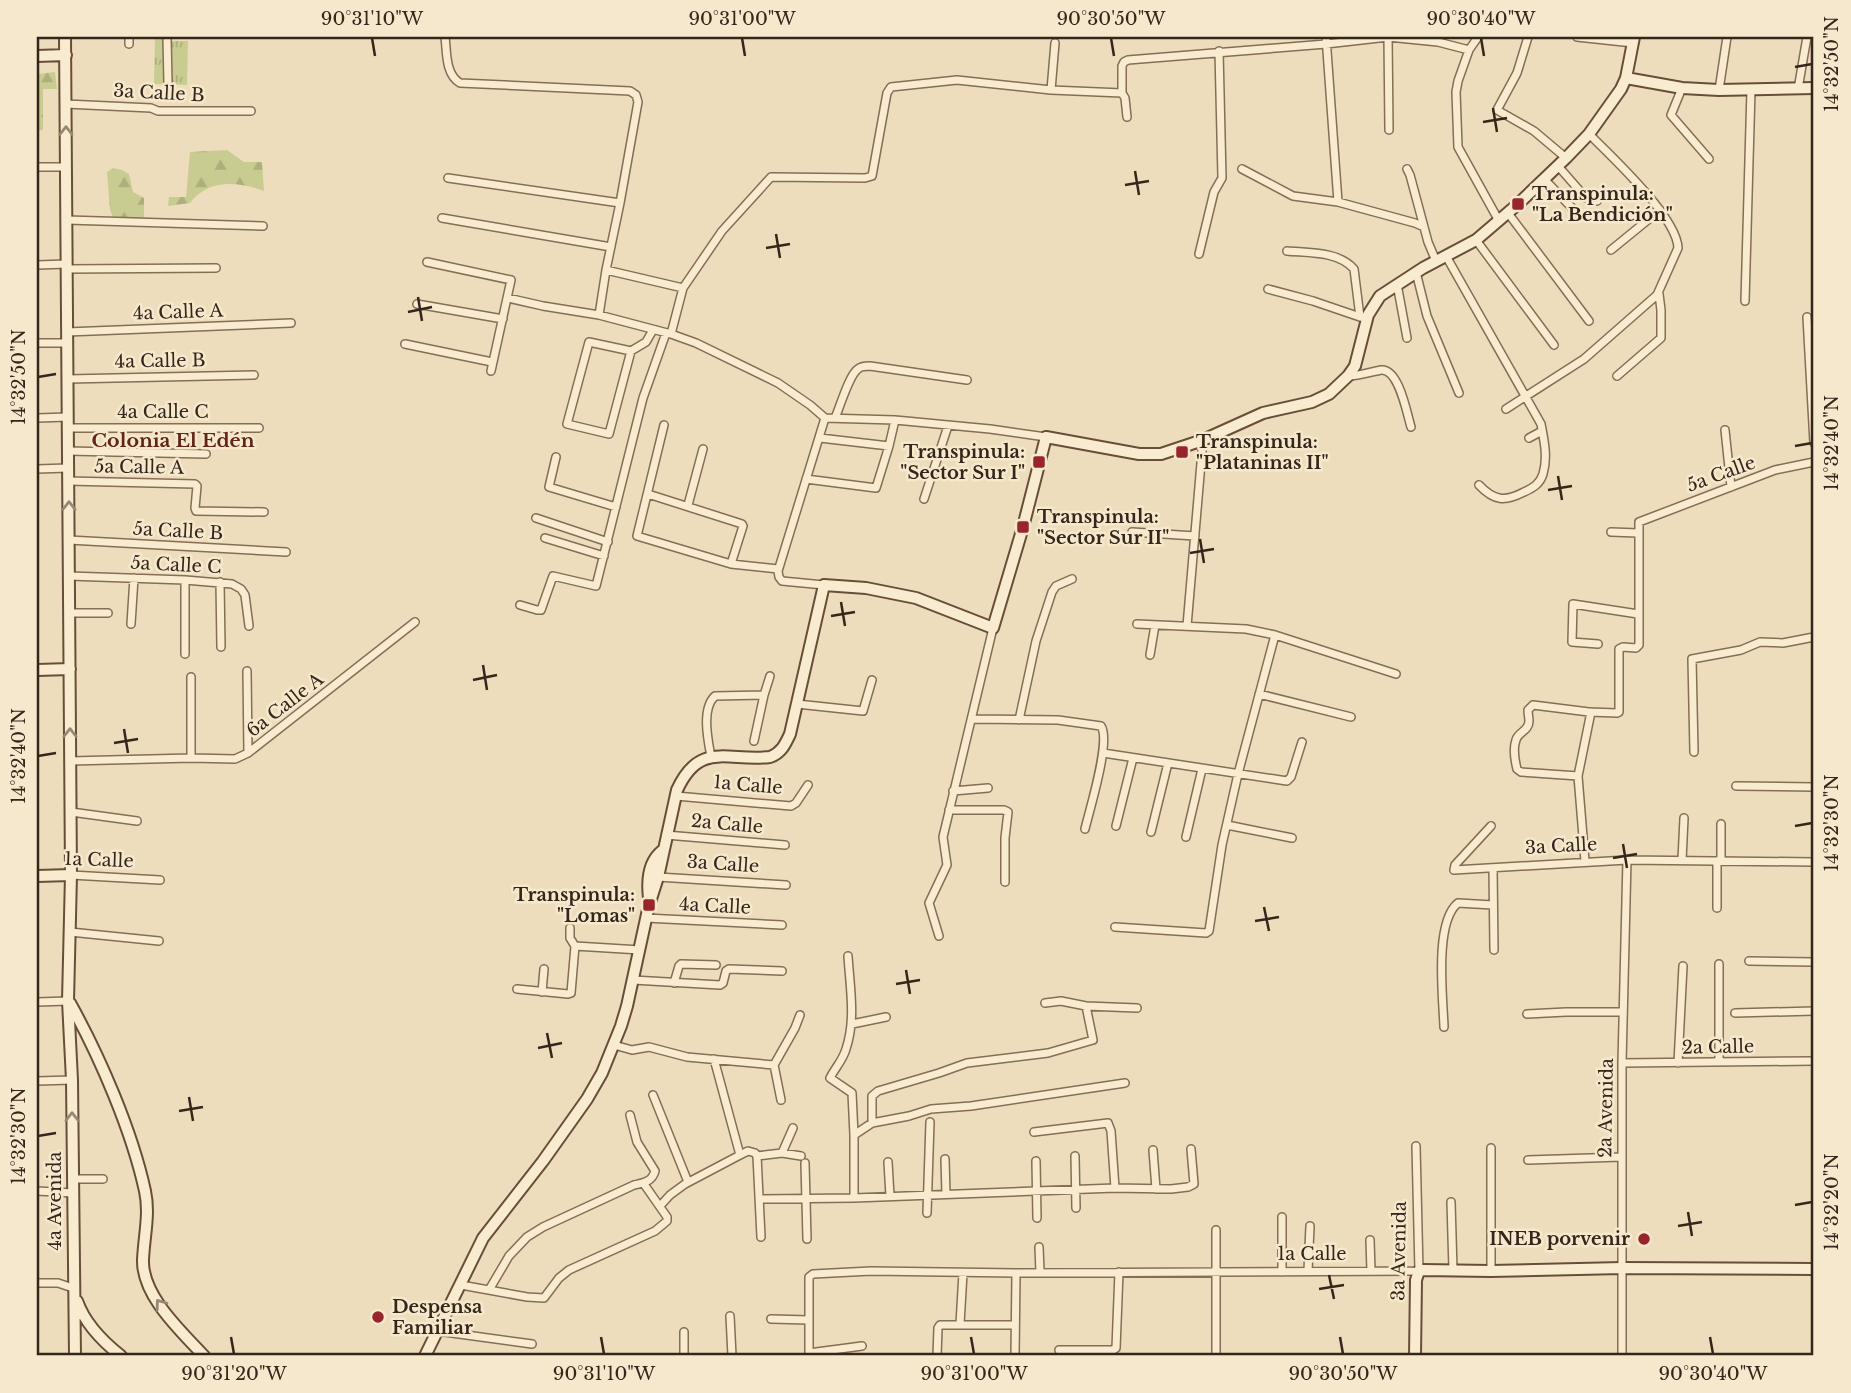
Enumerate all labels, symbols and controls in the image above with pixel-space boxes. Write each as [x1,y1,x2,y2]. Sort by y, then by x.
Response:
text: 90°31'10"W [321,8,424,30]
text: 90°31'00"W [688,8,796,30]
text: 90°30'50"W [1057,8,1166,30]
text: 90°30'40"W [1427,8,1536,30]
text: 14°32'50"N [1821,16,1843,112]
street label: 3a Calle B [113,80,205,106]
one-way arrow [58,125,74,136]
place label: Transpinula: "La Bendición" [1532,183,1673,226]
marker: Transpinula: "La Bendición" [1510,196,1526,212]
street label: 4a Calle A [133,299,225,325]
text: 14°32'50"N [8,329,30,425]
street label: 4a Calle B [114,349,206,373]
text: 14°32'40"N [1821,395,1843,491]
street label: 4a Calle C [117,401,209,423]
district label: Colonia El Edén [91,429,255,452]
place label: Transpinula: "Plataninas II" [1196,431,1329,474]
place label: Transpinula: "Sector Sur I" [900,441,1025,484]
marker: Transpinula: "Plataninas II" [1174,444,1190,460]
street label: 5a Calle [1684,451,1758,497]
marker: Transpinula: "Sector Sur I" [1031,454,1047,470]
street label: 5a Calle A [94,455,185,479]
one-way arrow [61,500,77,510]
place label: Transpinula: "Sector Sur II" [1037,506,1169,549]
street label: 5a Calle B [132,518,224,544]
marker: Transpinula: "Sector Sur II" [1015,519,1031,535]
street label: 5a Calle C [130,552,222,578]
street label: 6a Calle A [242,668,329,742]
text: 14°32'40"N [8,708,30,804]
one-way arrow [62,727,78,738]
street label: 1a Calle [712,771,784,799]
text: 14°32'30"N [1821,774,1843,872]
street label: 2a Calle [690,810,764,838]
street label: 3a Calle [1524,833,1598,859]
street label: 1a Calle [64,848,134,872]
street label: 3a Calle [686,850,760,878]
place label: Transpinula: "Lomas" [513,884,635,927]
street label: 4a Calle [679,893,751,919]
marker: Transpinula: "Lomas" [641,897,657,913]
street label: 2a Calle [1682,1035,1754,1059]
street label: 2a Avenida [1594,1058,1618,1158]
text: 14°32'30"N [8,1087,30,1185]
one-way arrow [64,1111,80,1121]
street label: 4a Avenida [44,1151,66,1251]
text: 14°32'20"N [1821,1153,1843,1251]
street label: 3a Avenida [1387,1201,1411,1301]
place label: INEB porvenir [1489,1228,1630,1250]
marker: INEB porvenir [1636,1231,1652,1247]
street label: 1a Calle [1277,1243,1347,1265]
place label: Despensa Familiar [392,1296,483,1339]
one-way arrow [156,1299,168,1312]
marker: Despensa Familiar [370,1309,386,1325]
text: 90°31'20"W [181,1363,288,1385]
text: 90°31'10"W [553,1363,656,1385]
text: 90°31'00"W [920,1363,1028,1385]
text: 90°30'50"W [1289,1363,1398,1385]
text: 90°30'40"W [1659,1363,1768,1385]

